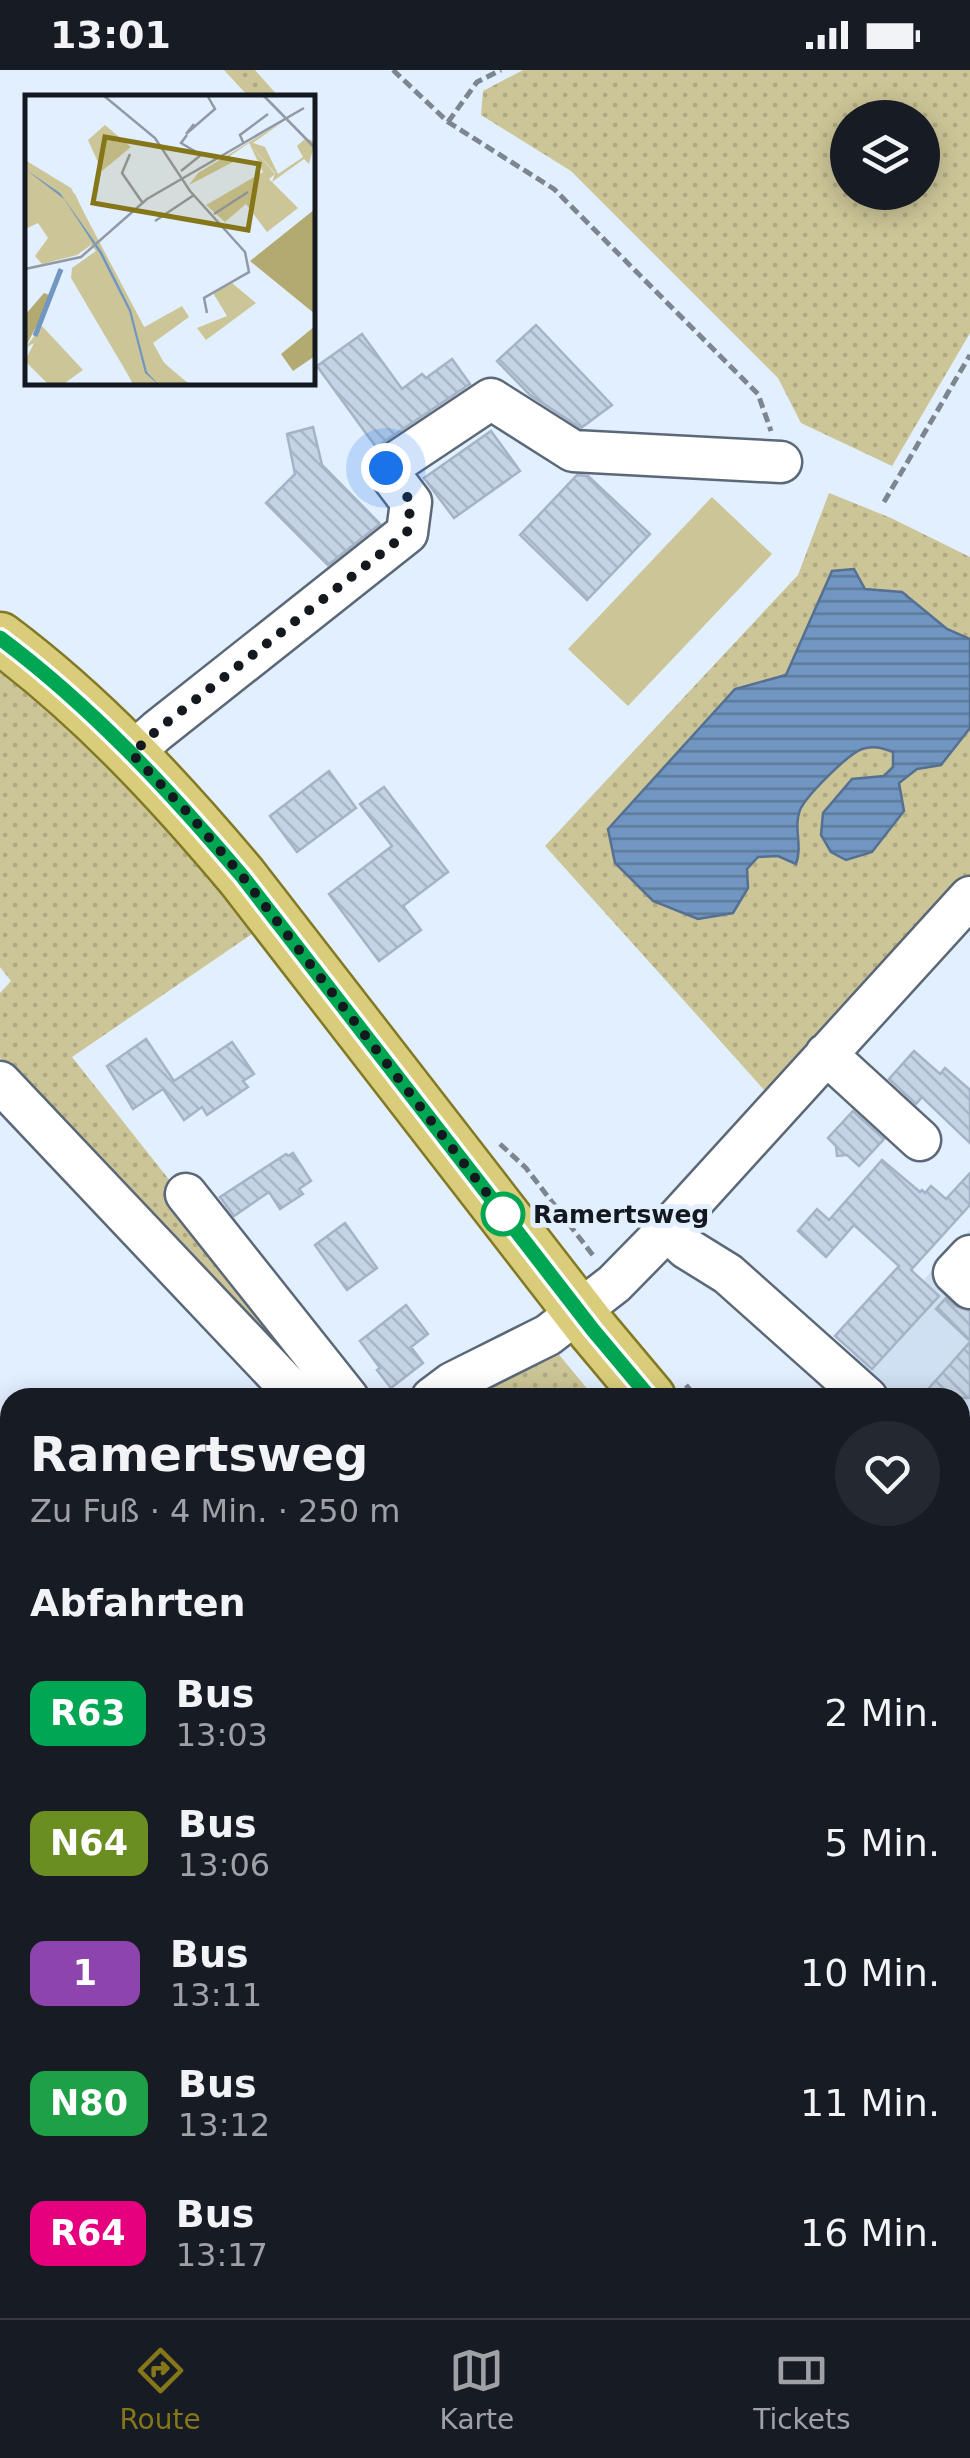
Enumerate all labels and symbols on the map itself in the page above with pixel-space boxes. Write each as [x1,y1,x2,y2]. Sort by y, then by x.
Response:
inset map [25,95,315,385]
your location [361,443,411,493]
marker: Ramertsweg [482,1193,524,1235]
place label: Ramertsweg [533,1200,709,1229]

